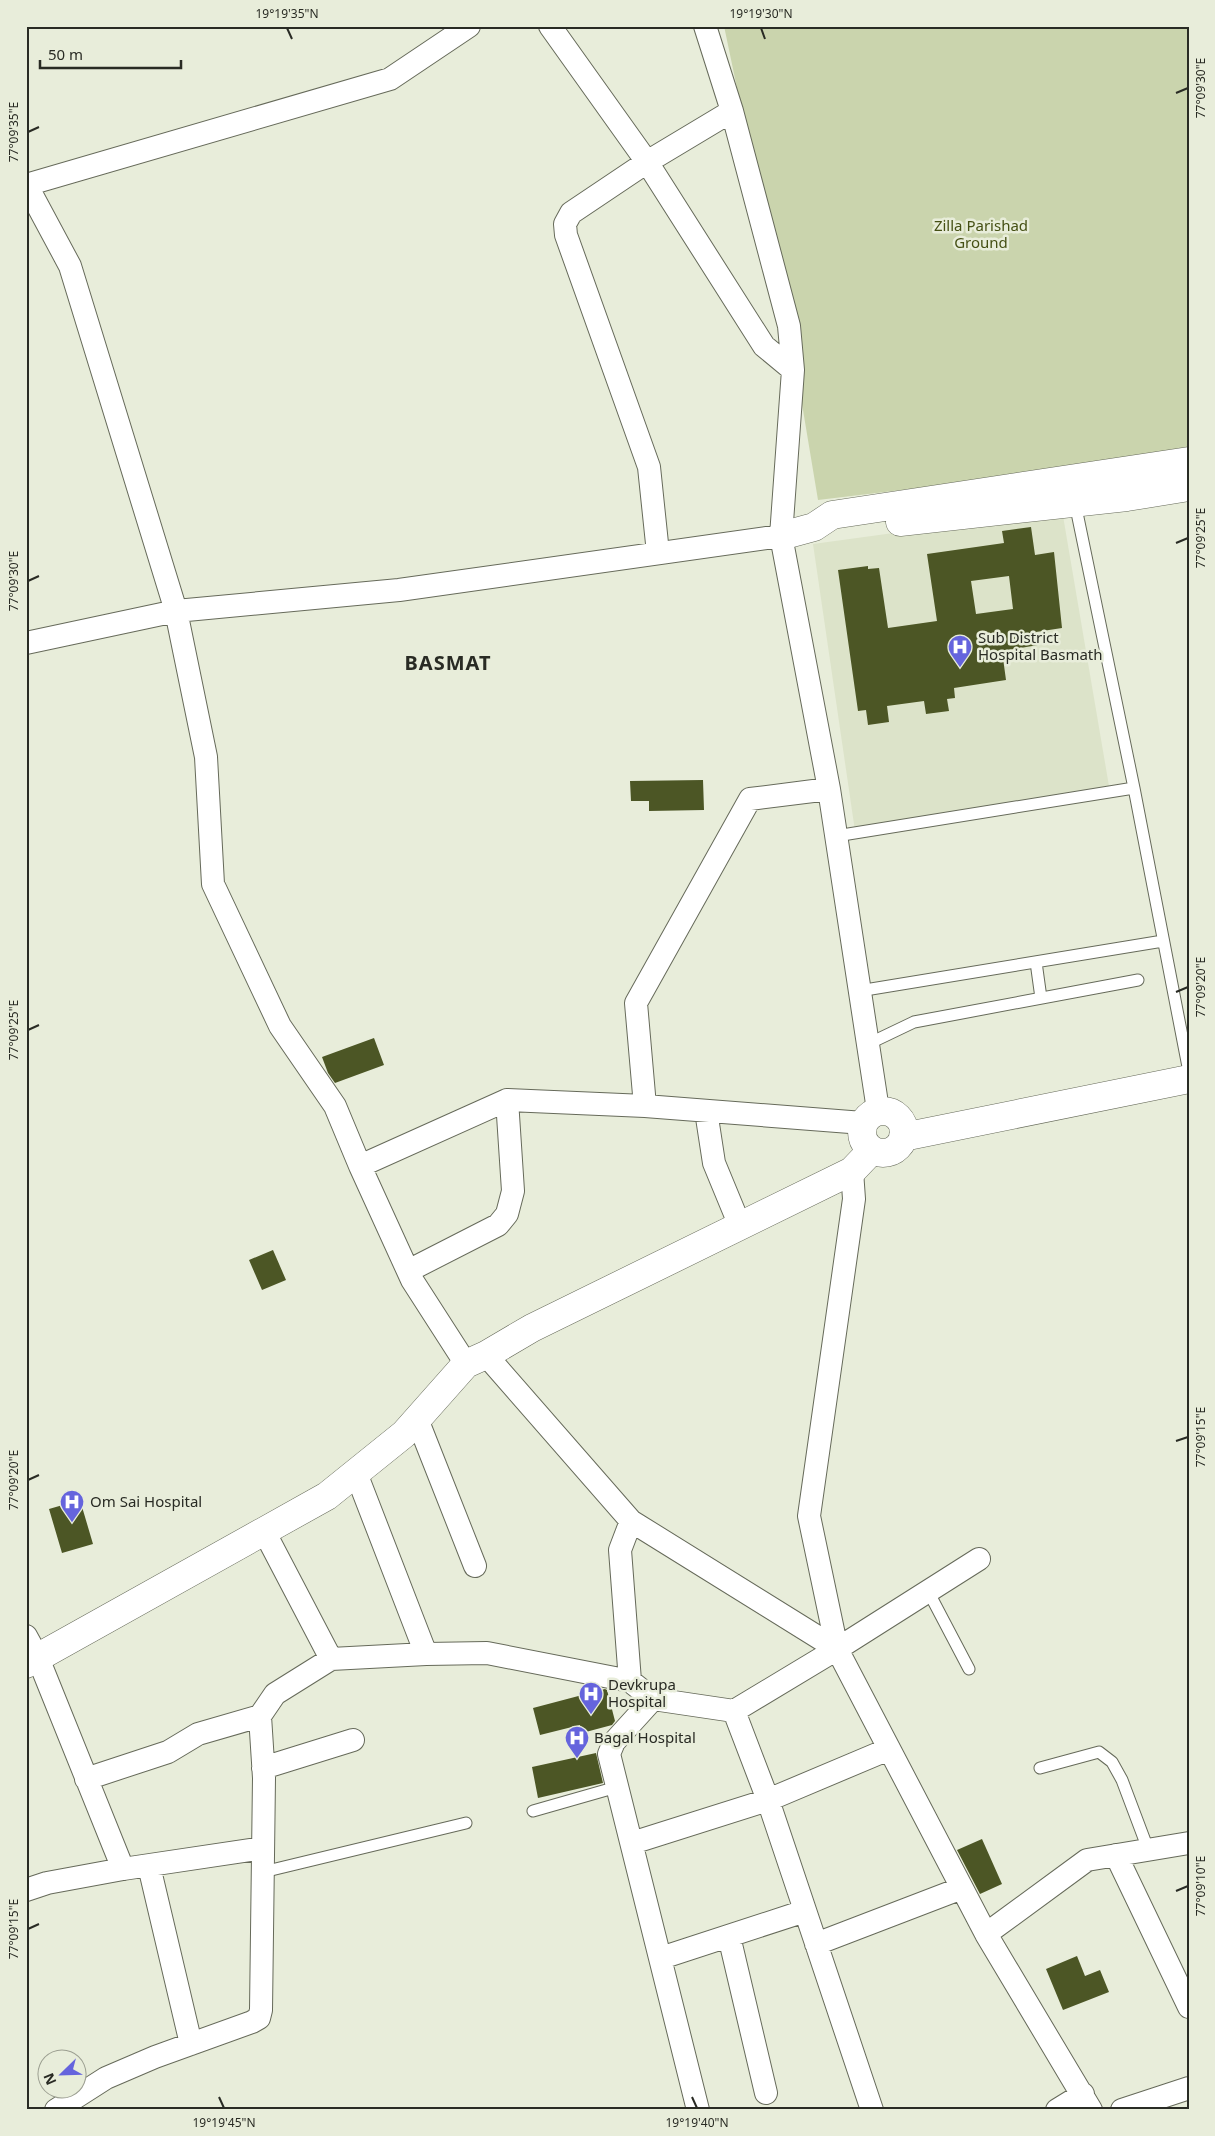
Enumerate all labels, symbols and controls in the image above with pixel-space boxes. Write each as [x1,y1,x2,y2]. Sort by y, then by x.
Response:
text: 19°19'35"N [255,5,319,22]
text: 19°19'30"N [729,5,793,22]
scale bar [40,38,181,70]
text: 50 m [48,44,83,64]
text: 77°09'30"E [1192,58,1209,118]
text: 77°09'35"E [5,102,22,162]
park label: Zilla Parishad Ground [934,215,1028,252]
text: 77°09'25"E [1192,508,1209,568]
text: 77°09'30"E [5,551,22,611]
place label: Sub District Hospital Basmath [978,627,1103,664]
hospital icon: Sub District Hospital Basmath [947,634,973,668]
district label: BASMAT [405,649,492,676]
text: 77°09'20"E [1192,957,1209,1017]
text: 77°09'25"E [5,1000,22,1060]
text: 77°09'15"E [1192,1407,1209,1467]
text: 77°09'20"E [5,1450,22,1510]
hospital icon: Om Sai Hospital [59,1489,85,1523]
place label: Om Sai Hospital [90,1491,202,1511]
place label: Devkrupa Hospital [608,1674,676,1711]
hospital icon: Devkrupa Hospital [578,1681,604,1715]
hospital icon: Bagal Hospital [564,1725,590,1759]
place label: Bagal Hospital [594,1727,696,1747]
text: 77°09'10"E [1192,1856,1209,1916]
text: 77°09'15"E [5,1899,22,1959]
north arrow [38,2048,88,2098]
text: N [39,2070,61,2088]
text: 19°19'45"N [192,2114,256,2131]
text: 19°19'40"N [665,2114,729,2131]

